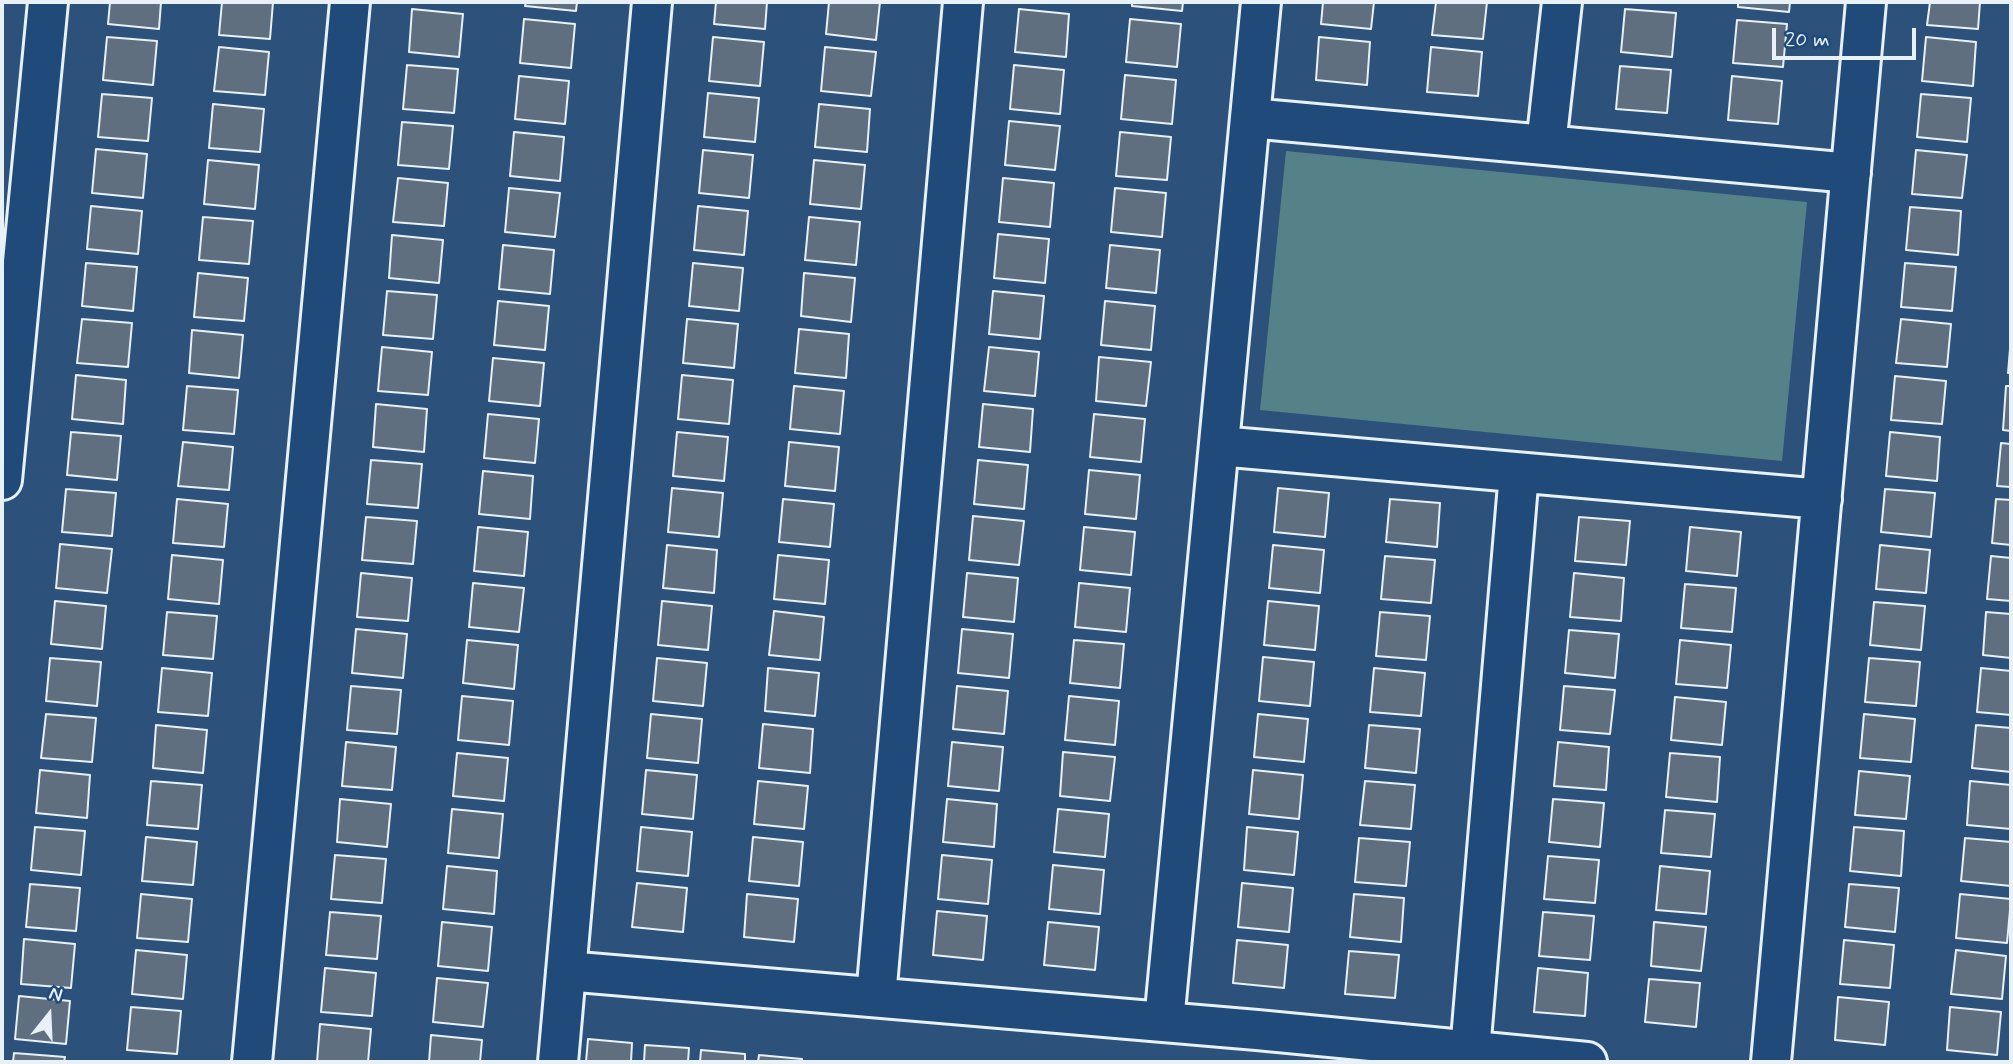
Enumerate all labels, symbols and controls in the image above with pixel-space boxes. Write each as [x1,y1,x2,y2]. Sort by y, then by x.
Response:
scale bar [1775,14,1918,58]
text: 20 m [1785,26,1830,54]
north arrow [14,980,84,1050]
text: N [46,981,66,1008]

